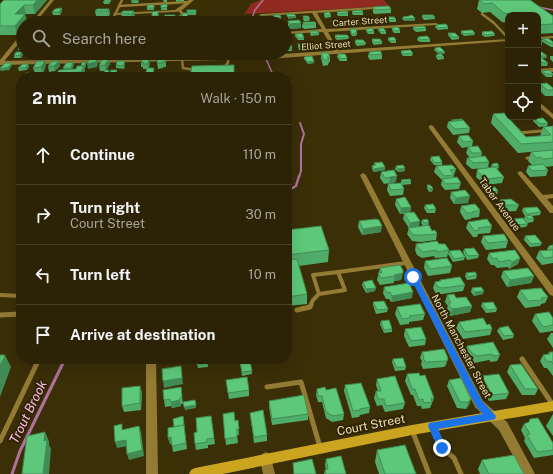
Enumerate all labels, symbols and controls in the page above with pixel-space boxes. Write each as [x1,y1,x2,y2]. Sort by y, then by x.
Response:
map controls [505,12,541,120]
button: + [505,12,541,48]
street label: Carter Street [332,14,388,28]
search box [16,16,292,60]
icon: search [30,27,52,49]
text: Search here [62,30,146,47]
street label: Elliot Street [301,38,352,52]
button: − [505,48,541,84]
button: locate [505,84,541,120]
text: 2 min [32,88,77,108]
text: Walk · 150 m [201,91,276,106]
icon: ahead [32,144,54,166]
text: Continue [70,146,135,163]
text: 110 m [243,147,276,162]
street label: Taber Avenue [477,175,524,233]
text: Turn right [70,199,140,216]
icon: right [32,204,54,226]
text: 30 m [246,207,276,222]
text: Court Street [70,216,145,231]
icon: left [32,264,54,286]
text: Turn left [70,266,131,283]
text: 10 m [248,267,276,282]
route start [404,268,422,286]
street label: North Manchester Street [430,292,495,400]
icon: arrive [32,324,54,346]
text: Arrive at destination [70,326,215,343]
water label: Trout Brook [6,378,50,446]
street label: Court Street [336,411,407,438]
route end [433,439,451,457]

